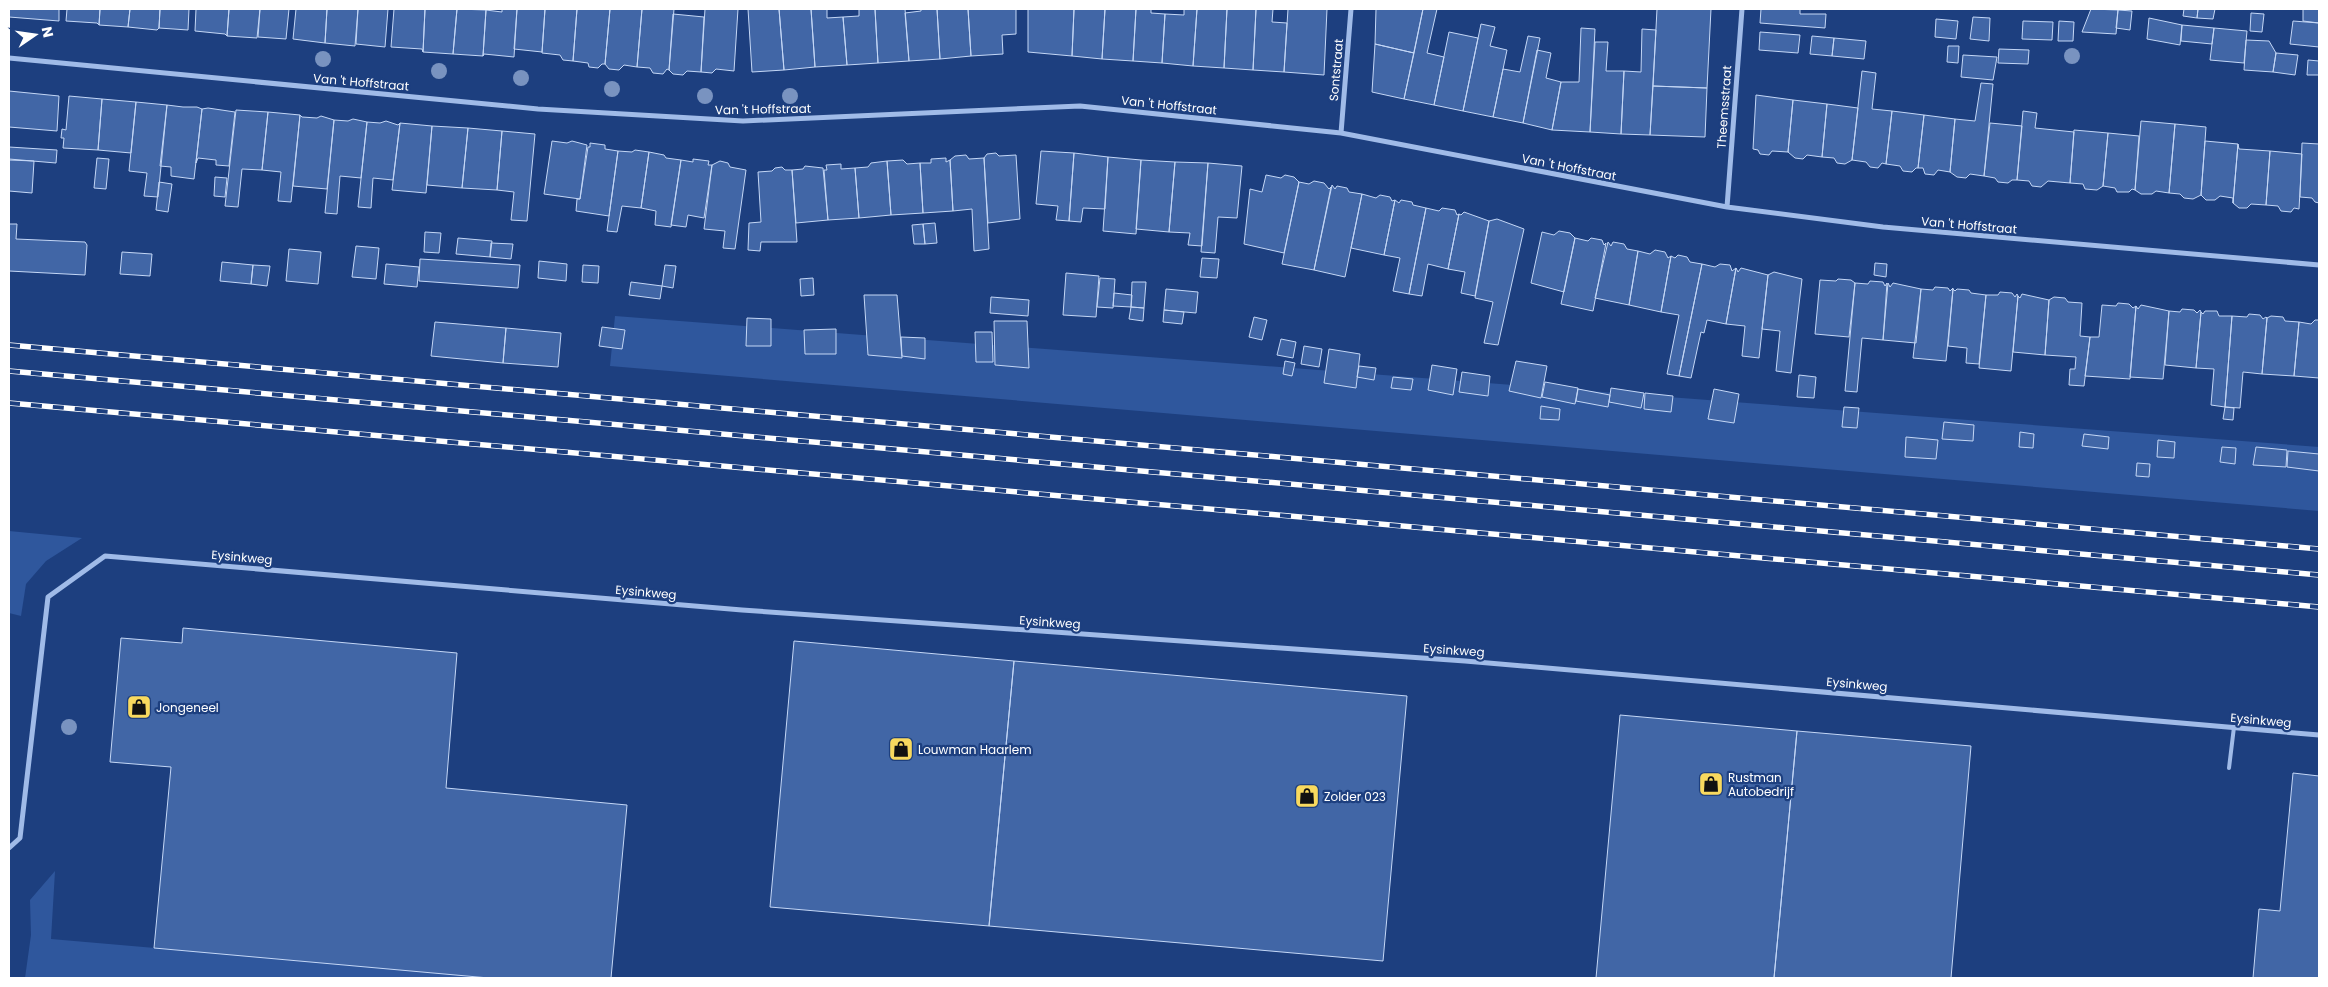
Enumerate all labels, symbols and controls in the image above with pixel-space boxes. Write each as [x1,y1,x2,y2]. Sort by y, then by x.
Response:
north arrow [10,10,60,60]
text: N [37,25,59,39]
street label: Sontstraat [1325,38,1347,102]
street label: Theemsstraat [1713,65,1735,149]
street label: Van 't Hoffstraat [312,69,410,95]
street label: Van 't Hoffstraat [1120,92,1218,118]
street label: Van 't Hoffstraat [715,100,811,118]
street label: Van 't Hoffstraat [1520,149,1618,185]
street label: Van 't Hoffstraat [1920,212,2018,238]
street label: Eysinkweg [211,546,273,568]
street label: Eysinkweg [615,581,677,603]
street label: Eysinkweg [1019,611,1081,633]
street label: Eysinkweg [1423,639,1485,661]
street label: Eysinkweg [1826,673,1888,695]
shop icon: Jongeneel [126,694,152,720]
place label: Jongeneel [156,699,219,716]
street label: Eysinkweg [2230,709,2292,731]
shop icon: Louwman Haarlem [888,736,914,762]
place label: Louwman Haarlem [918,741,1032,758]
place label: Rustman Autobedrijf [1728,769,1794,800]
shop icon: Rustman Autobedrijf [1698,771,1724,797]
shop icon: Zolder 023 [1294,783,1320,809]
place label: Zolder 023 [1324,788,1386,805]

